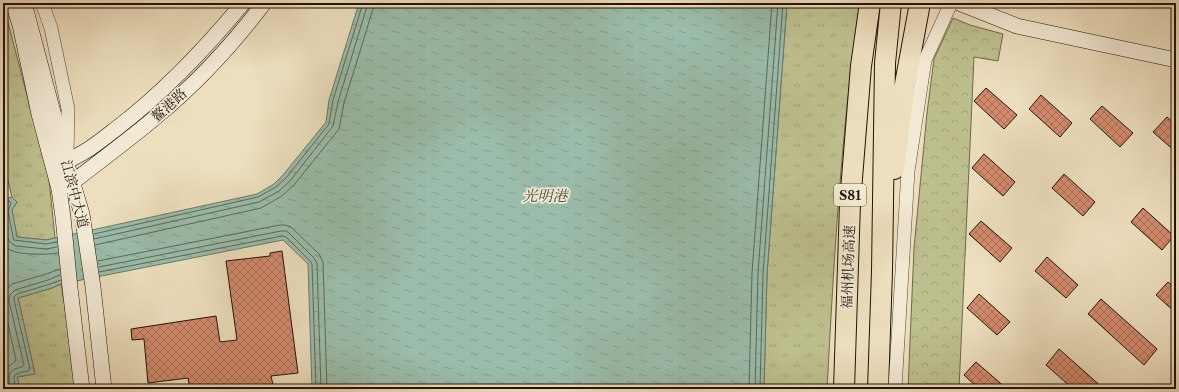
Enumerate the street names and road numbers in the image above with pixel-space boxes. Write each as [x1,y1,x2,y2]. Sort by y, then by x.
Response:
street label: 鳌港路 [147,84,191,126]
street label: 江滨中大道 [57,158,93,230]
road number: S81 [834,184,866,206]
street label: 福州机场高速 [838,225,858,309]

